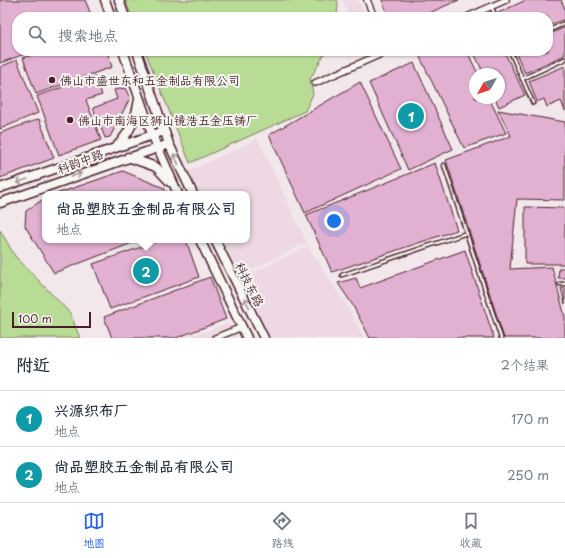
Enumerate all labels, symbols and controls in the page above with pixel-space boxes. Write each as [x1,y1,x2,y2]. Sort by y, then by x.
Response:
search box [12,12,553,56]
icon: search [26,23,48,45]
text: 搜索地点 [58,23,118,46]
north arrow [469,68,505,104]
place label: 佛山市盛世东和五金制品有限公司 [60,71,240,89]
marker: 佛山市盛世东和五金制品有限公司 [47,75,57,85]
pin: 1 [398,101,424,131]
place label: 佛山市南海区狮山镜浩五金压铸厂 [78,111,258,129]
marker: 佛山市南海区狮山镜浩五金压铸厂 [65,115,75,125]
street label: 科韵中路 [54,144,106,178]
one-way arrow [172,153,179,165]
one-way arrow [70,171,82,179]
one-way arrow [16,177,28,185]
popup [42,191,250,243]
text: 尚品塑胶五金制品有限公司 [56,196,236,219]
your location [324,211,344,231]
text: 地点 [56,219,82,238]
pin: 2 [133,256,159,286]
street label: 科技东路 [231,259,269,309]
one-way arrow [242,297,250,309]
scale bar [12,310,91,329]
text: 100 m [18,310,52,327]
text: 附近 [16,351,50,377]
text: 2个结果 [501,355,549,374]
text: 兴源织布厂 [54,398,129,421]
text: 1 [26,409,32,428]
text: 170 m [511,409,549,428]
text: 地点 [54,421,80,440]
text: 尚品塑胶五金制品有限公司 [54,454,234,477]
text: 2 [24,465,34,484]
text: 250 m [507,465,549,484]
text: 地点 [54,477,80,496]
tab: 地图 [83,510,105,551]
tab: 路线 [271,510,293,551]
tab: 收藏 [460,510,482,551]

